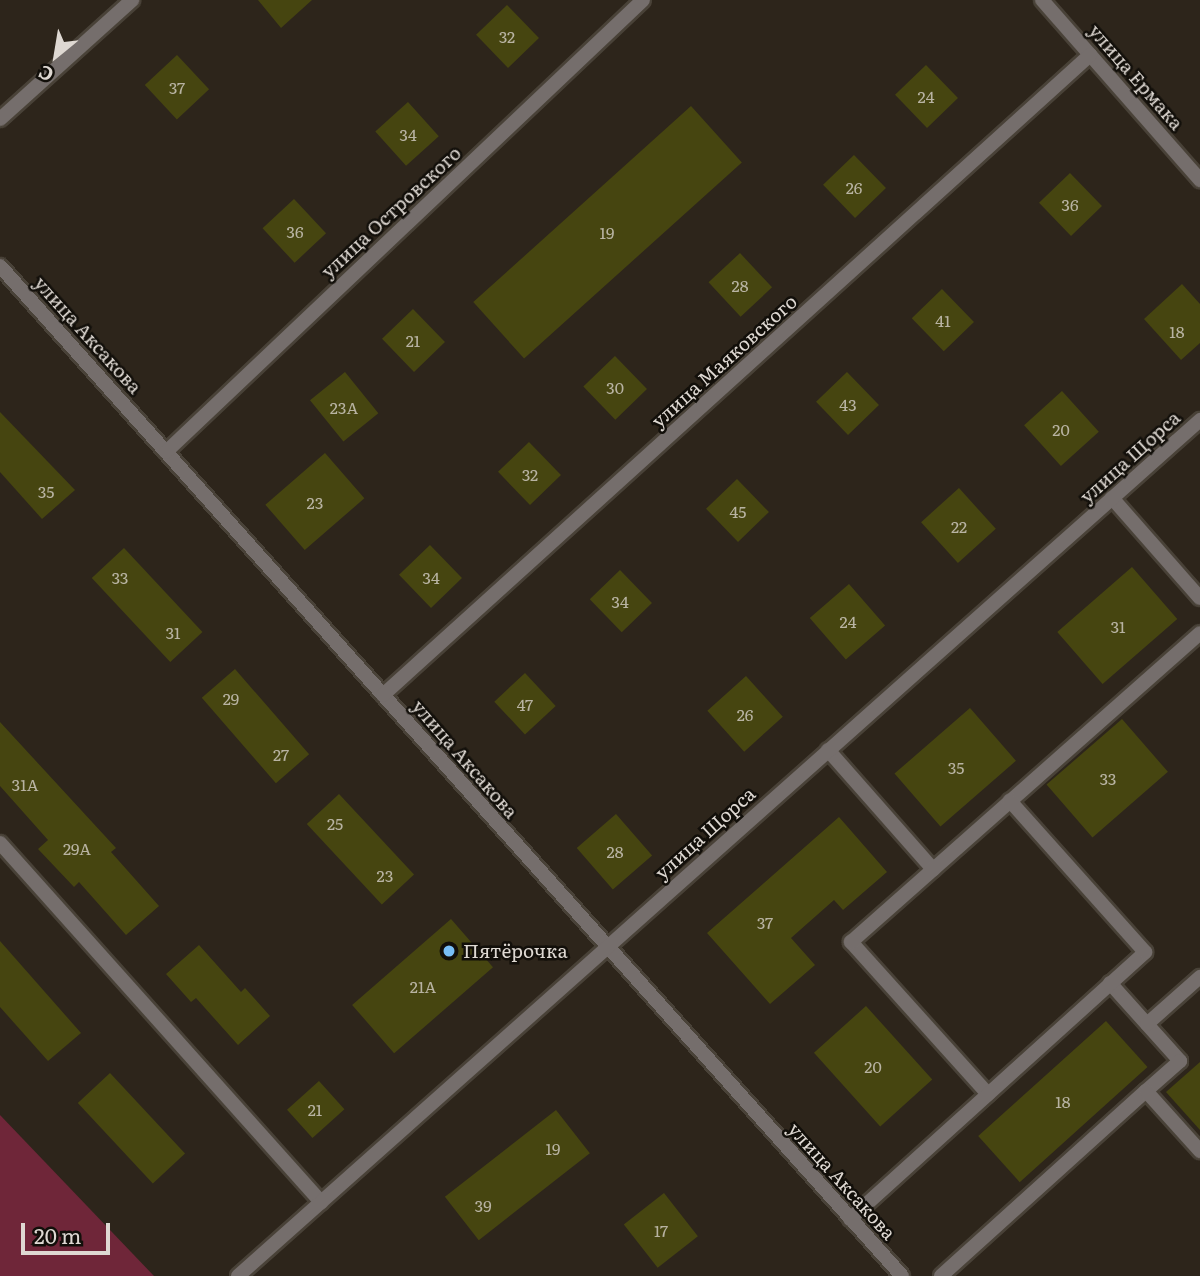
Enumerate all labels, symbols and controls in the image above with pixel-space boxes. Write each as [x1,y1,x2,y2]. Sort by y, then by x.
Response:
street label: улица Ермака [1084,20,1188,134]
north arrow [21,21,91,91]
house number: 32 [499,26,515,46]
text: С [33,59,58,90]
house number: 37 [169,77,185,97]
house number: 24 [918,86,934,106]
house number: 34 [399,124,417,144]
street label: улица Островского [316,141,466,283]
house number: 26 [846,177,862,197]
house number: 36 [1061,194,1079,214]
house number: 36 [286,221,304,241]
house number: 19 [600,222,614,242]
street label: улица Аксакова [29,272,147,398]
house number: 28 [732,275,748,295]
street label: улица Маяковского [647,290,801,432]
house number: 41 [935,310,951,330]
house number: 18 [1169,321,1185,341]
house number: 21 [406,330,420,350]
house number: 30 [606,377,624,397]
house number: 43 [839,394,857,414]
house number: 23А [330,397,358,417]
street label: улица Щорса [1075,406,1185,508]
house number: 20 [1052,419,1070,439]
house number: 32 [522,464,538,484]
house number: 35 [38,481,54,501]
house number: 23 [307,492,323,512]
house number: 45 [730,501,746,521]
house number: 22 [951,516,967,536]
house number: 33 [112,567,128,587]
house number: 34 [422,567,440,587]
house number: 34 [611,591,629,611]
house number: 24 [840,611,856,631]
house number: 31 [1110,616,1126,636]
house number: 31 [165,622,181,642]
house number: 29 [223,688,239,708]
house number: 47 [517,694,533,714]
street label: улица Аксакова [407,695,523,823]
house number: 26 [737,704,753,724]
house number: 27 [273,744,289,764]
house number: 35 [948,757,964,777]
house number: 33 [1100,768,1116,788]
house number: 31А [12,774,38,794]
street label: улица Щорса [650,782,760,884]
house number: 25 [327,813,343,833]
house number: 29А [63,838,91,858]
house number: 28 [607,841,623,861]
house number: 23 [377,865,393,885]
house number: 37 [757,912,773,932]
place label: Пятёрочка [463,940,568,962]
marker: Пятёрочка [441,943,457,959]
house number: 21А [410,976,436,996]
house number: 20 [864,1056,882,1076]
house number: 18 [1055,1091,1071,1111]
house number: 21 [308,1099,322,1119]
street label: улица Аксакова [783,1118,901,1244]
house number: 19 [546,1138,560,1158]
house number: 39 [474,1195,492,1215]
scale bar [24,1210,114,1254]
text: 20 m [34,1219,81,1250]
house number: 17 [654,1220,668,1240]

